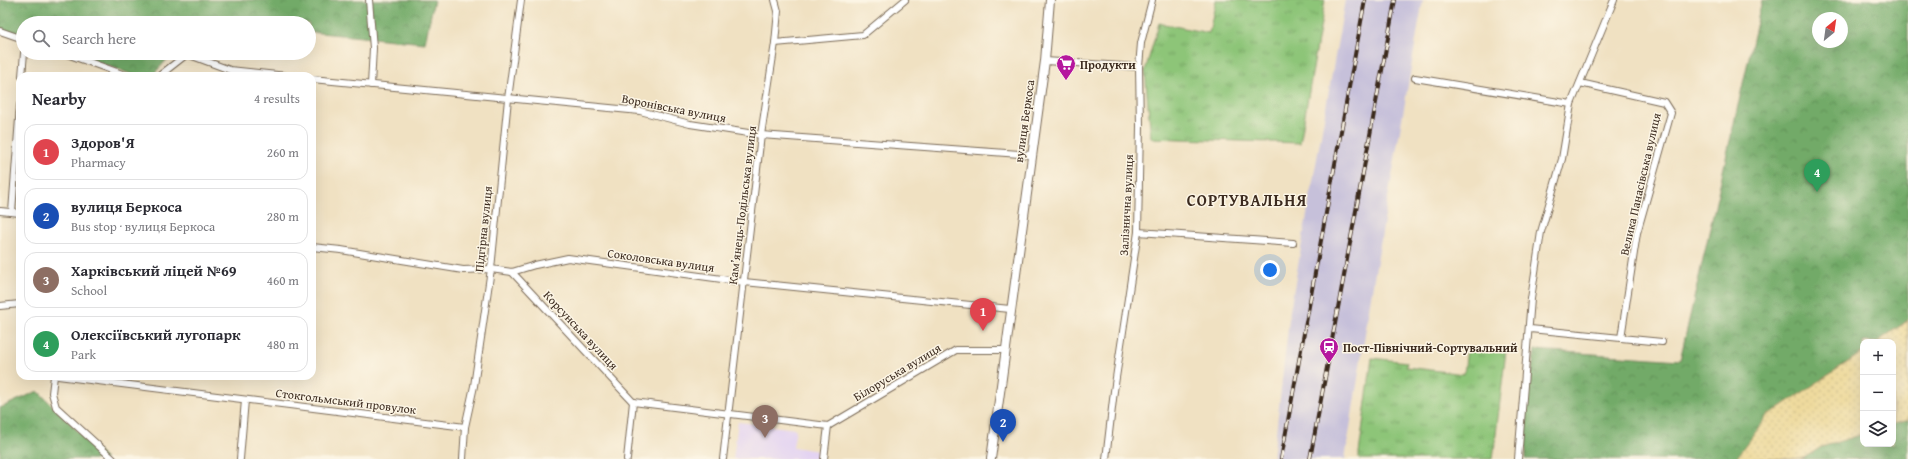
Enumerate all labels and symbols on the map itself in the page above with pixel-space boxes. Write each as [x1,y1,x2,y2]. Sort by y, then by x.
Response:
north arrow [1812,12,1848,48]
supermarket icon: Продукти [1055,53,1077,81]
place label: Продукти [1080,56,1136,73]
street label: вулиця Беркоса [1010,78,1038,164]
street label: Воронівська вулиця [620,90,728,126]
street label: Велика Панасівська вулиця [1615,111,1665,257]
street label: Кам’янець-Подільська вулиця [724,125,760,285]
street label: Залізнична вулиця [1115,154,1137,256]
pin: 4 [1804,159,1830,192]
street label: Підгірна вулиця [470,185,496,273]
district label: СОРТУВАЛЬНЯ [1187,188,1307,212]
street label: Соколовська вулиця [606,244,716,276]
your location [1260,260,1280,280]
street label: Корсунська вулиця [540,287,622,373]
pin: 1 [970,298,996,331]
station icon: Пост-Північний-Сортувальний [1318,336,1340,364]
street label: Білоруська вулиця [850,339,944,405]
place label: Пост-Північний-Сортувальний [1343,339,1518,356]
street label: Стокгольмський провулок [275,384,418,418]
pin: 3 [752,405,778,438]
pin: 2 [990,409,1016,442]

